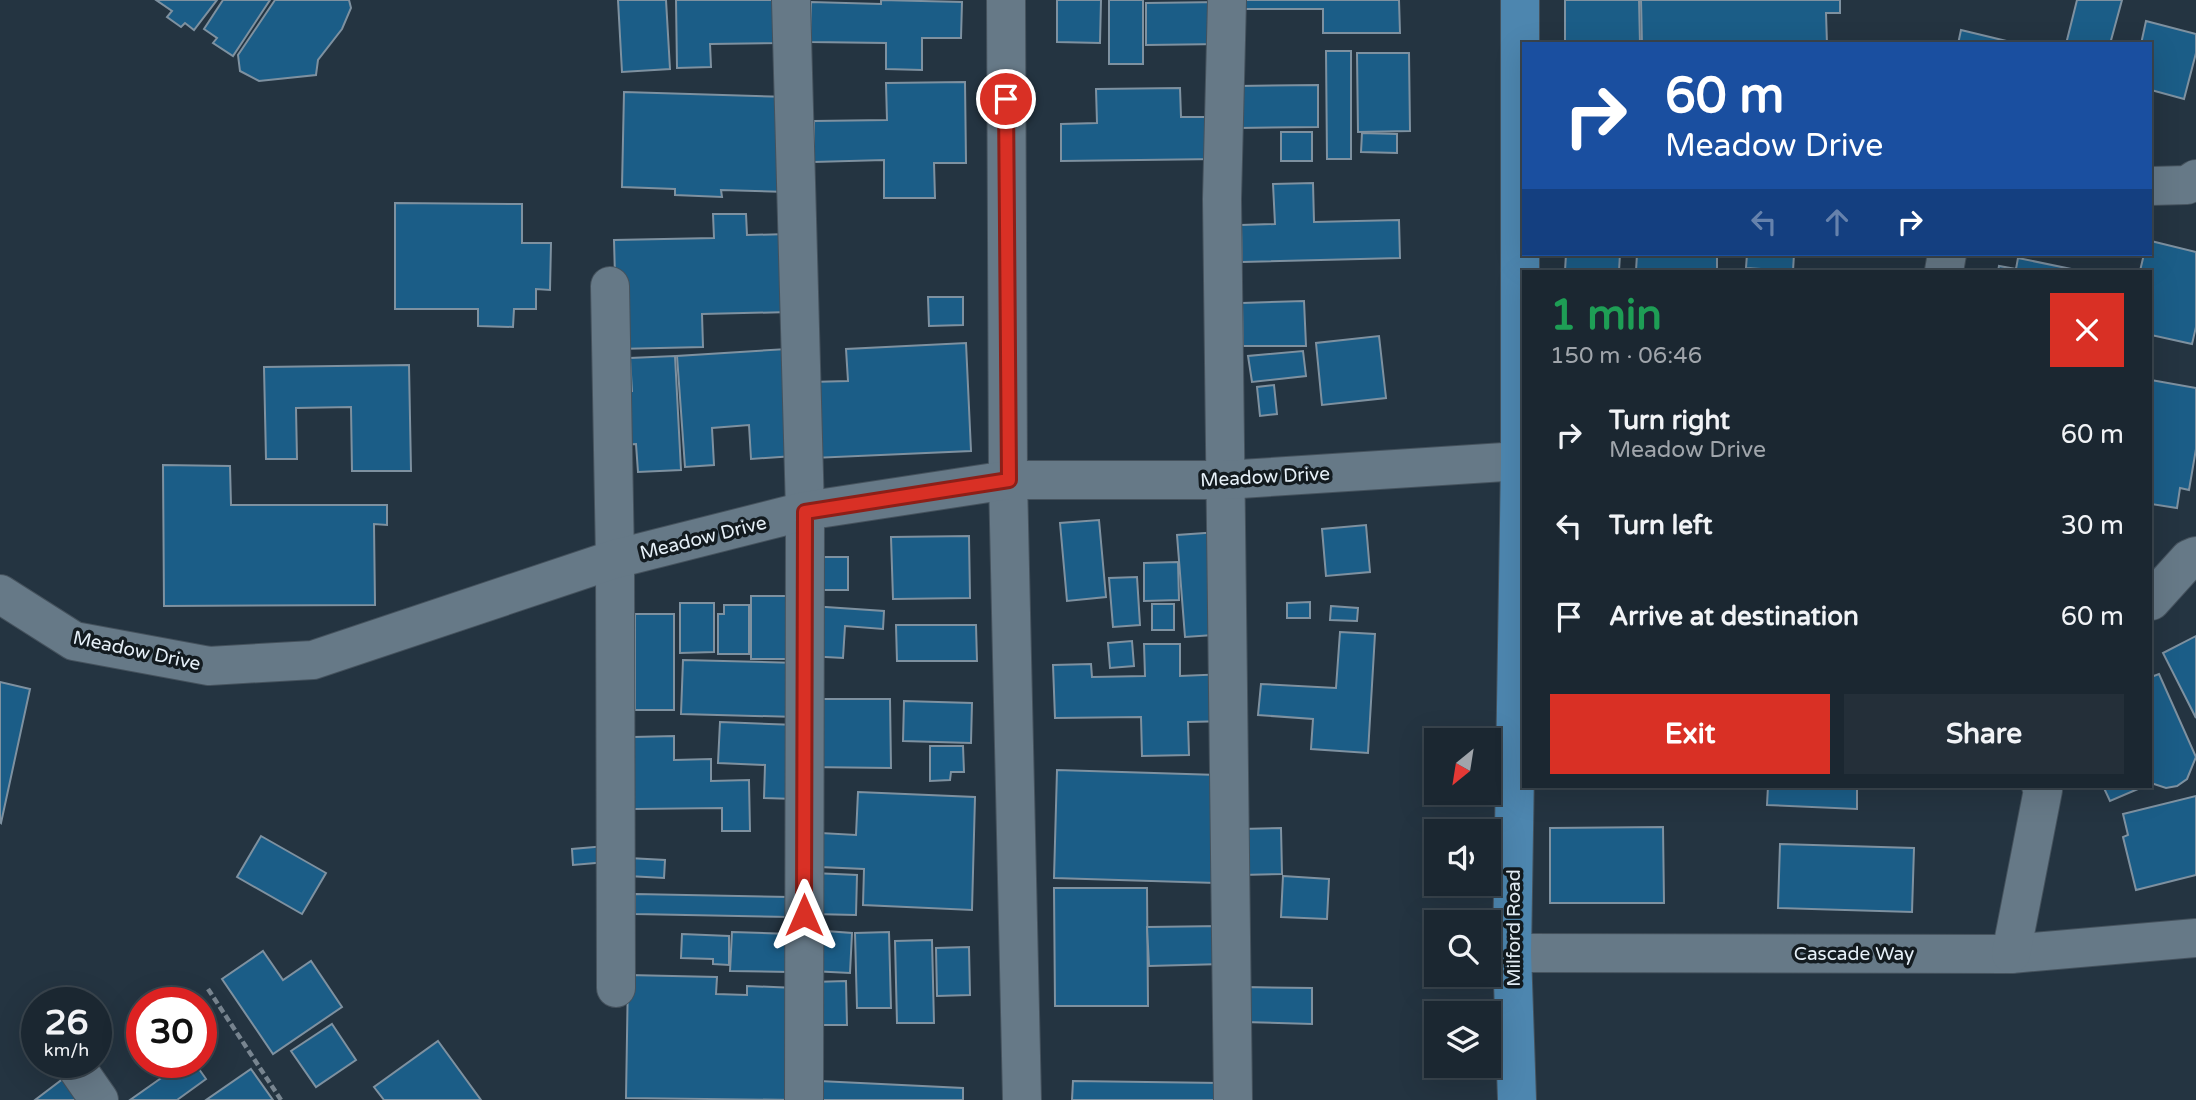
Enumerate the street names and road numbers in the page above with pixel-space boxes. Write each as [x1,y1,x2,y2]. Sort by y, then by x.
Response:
street label: Meadow Drive [1200,463,1330,491]
street label: Meadow Drive [638,512,769,564]
street label: Meadow Drive [71,627,203,675]
street label: Milford Road [1503,869,1525,987]
street label: Cascade Way [1794,943,1914,965]

